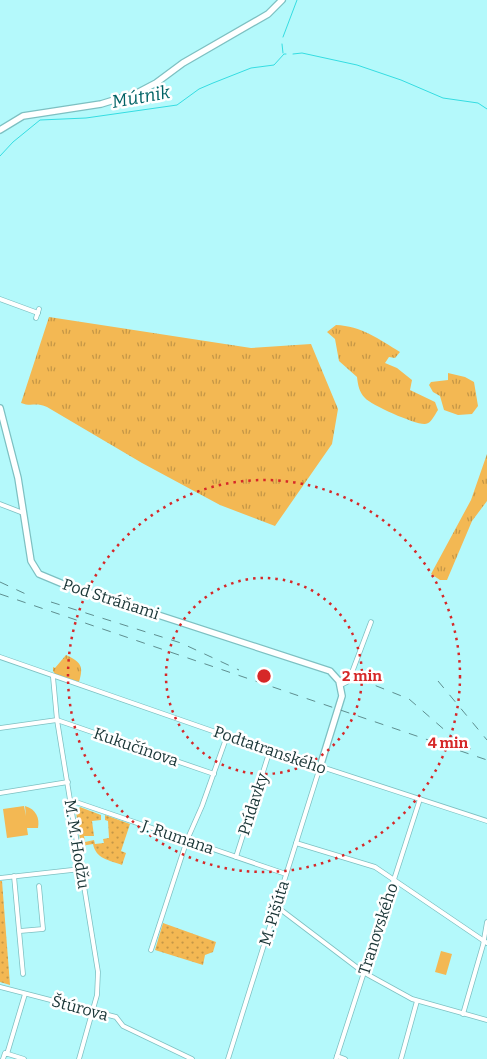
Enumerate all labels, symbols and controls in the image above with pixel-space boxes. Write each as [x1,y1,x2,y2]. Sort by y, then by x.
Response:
water label: Mútnik [110,81,172,113]
street label: Pod Stráňami [60,574,162,624]
centre of rings [255,667,273,685]
text: 2 min [342,667,382,685]
street label: Podtatranského [211,722,329,778]
street label: Kukučínova [91,724,181,770]
text: 4 min [428,734,469,752]
street label: Prídavky [234,770,272,838]
street label: M. M. Hodžu [61,798,93,890]
street label: J. Rumana [139,815,217,858]
street label: M. Pišúta [255,878,293,948]
street label: Tranovského [354,881,402,977]
street label: Štúrova [50,990,111,1025]

